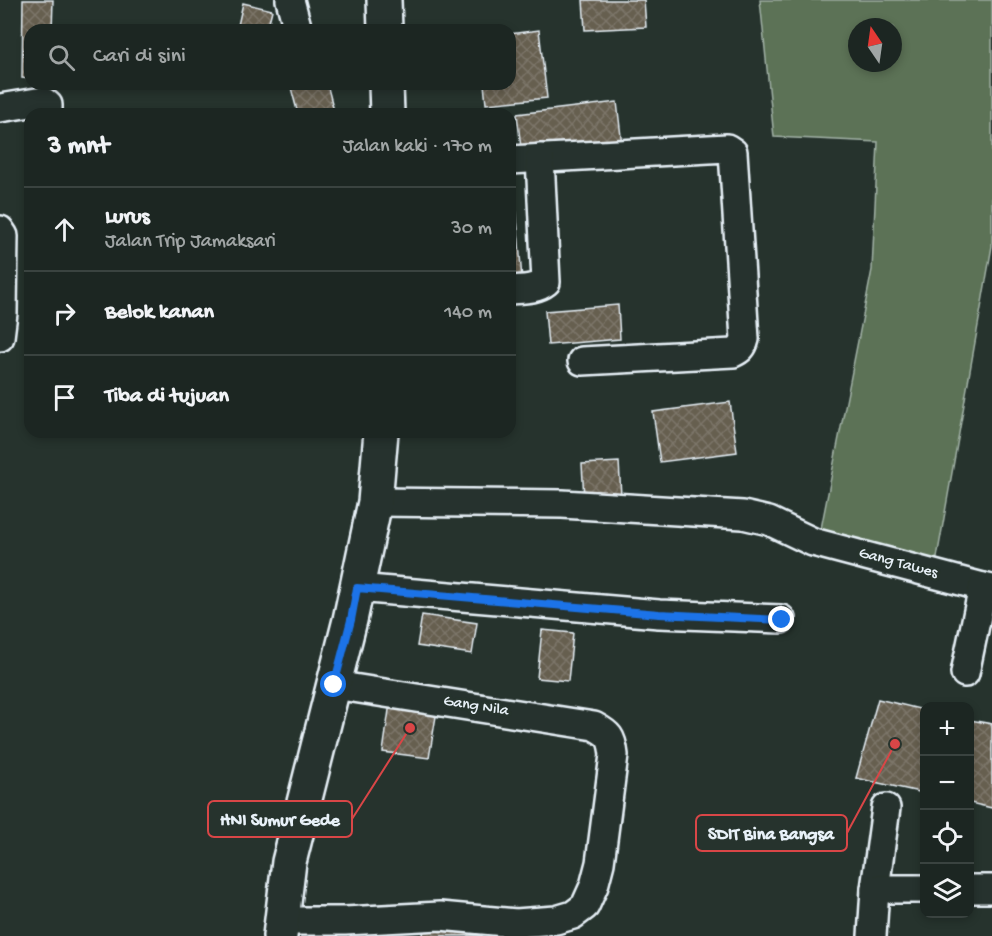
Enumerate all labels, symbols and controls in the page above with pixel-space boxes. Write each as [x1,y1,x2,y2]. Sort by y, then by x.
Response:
north arrow [848,18,902,72]
search box [24,24,516,90]
icon: search [45,41,78,74]
text: Cari di sini [93,44,186,70]
text: 3 mnt [48,132,109,163]
text: Jalan kaki · 170 m [343,136,492,159]
text: Lurus [105,205,150,231]
icon: ahead [48,213,81,246]
text: 30 m [451,218,492,241]
text: Jalan Trip Jamaksari [105,231,276,254]
icon: right [48,297,81,330]
text: Belok kanan [105,300,214,326]
text: 140 m [444,302,492,325]
icon: arrive [48,381,81,414]
text: Tiba di tujuan [105,384,229,410]
street label: Gang Tawes [856,544,941,584]
route end [768,606,794,632]
route start [320,671,346,697]
street label: Gang Nila [442,692,511,722]
map controls [920,702,974,918]
button: + [920,702,974,756]
button: − [920,756,974,810]
callout: HNI Sumur Gede [208,801,352,837]
button: locate [920,810,974,864]
text: HNI Sumur Gede [220,811,341,832]
callout: SDIT Bina Bangsa [696,815,847,851]
text: SDIT Bina Bangsa [708,825,835,846]
button: layers [920,864,974,918]

